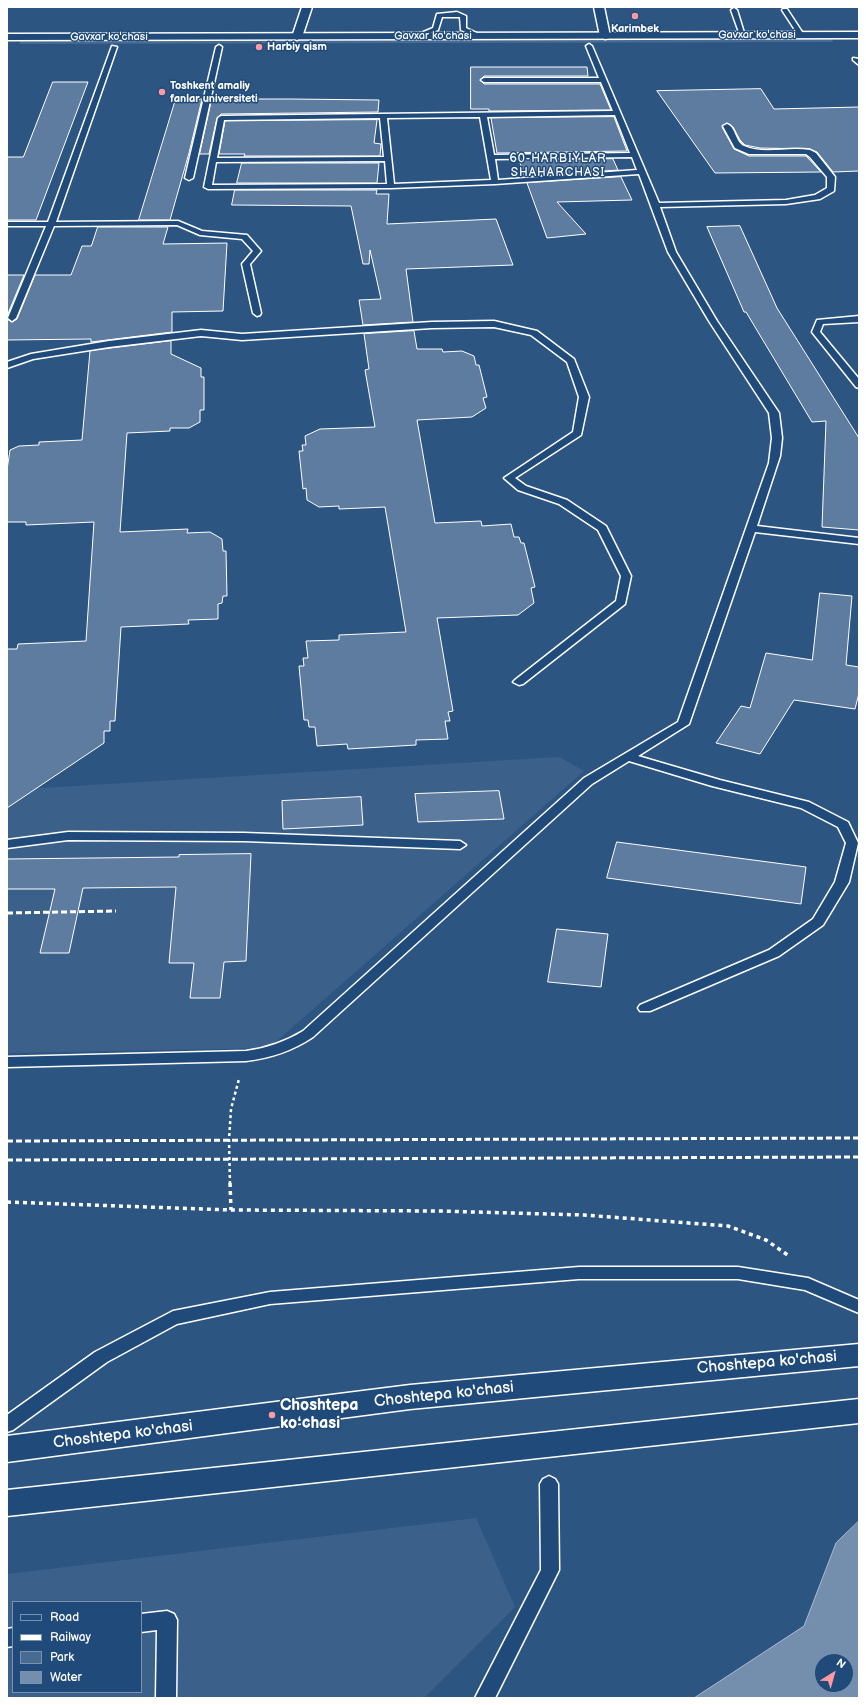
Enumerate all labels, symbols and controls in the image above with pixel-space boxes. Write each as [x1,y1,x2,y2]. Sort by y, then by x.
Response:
marker: Karimbek [630,11,640,21]
place label: Karimbek [611,22,659,36]
street label: Gavxar ko'chasi [718,28,796,42]
street label: Gavxar ko'chasi [394,29,472,43]
street label: Gavxar ko'chasi [70,30,148,44]
place label: Harbiy qism [267,40,327,54]
marker: Harbiy qism [254,42,264,52]
place label: Toshkent amaliy fanlar universiteti [170,79,258,105]
marker: Toshkent amaliy fanlar universiteti [157,87,167,97]
district label: 60-HARBIYLAR SHAHARCHASI [509,152,607,180]
street label: Choshtepa ko'chasi [696,1347,838,1379]
street label: Choshtepa ko'chasi [373,1378,515,1412]
place label: Choshtepa koʻchasi [280,1396,358,1434]
marker: Choshtepa koʻchasi [267,1410,277,1420]
street label: Choshtepa ko'chasi [52,1417,194,1453]
legend [12,1601,142,1693]
text: Road [50,1610,79,1625]
text: Railway [50,1630,91,1645]
text: Park [50,1650,74,1665]
north arrow [814,1653,854,1693]
text: N [834,1656,848,1671]
text: Water [50,1670,82,1685]

